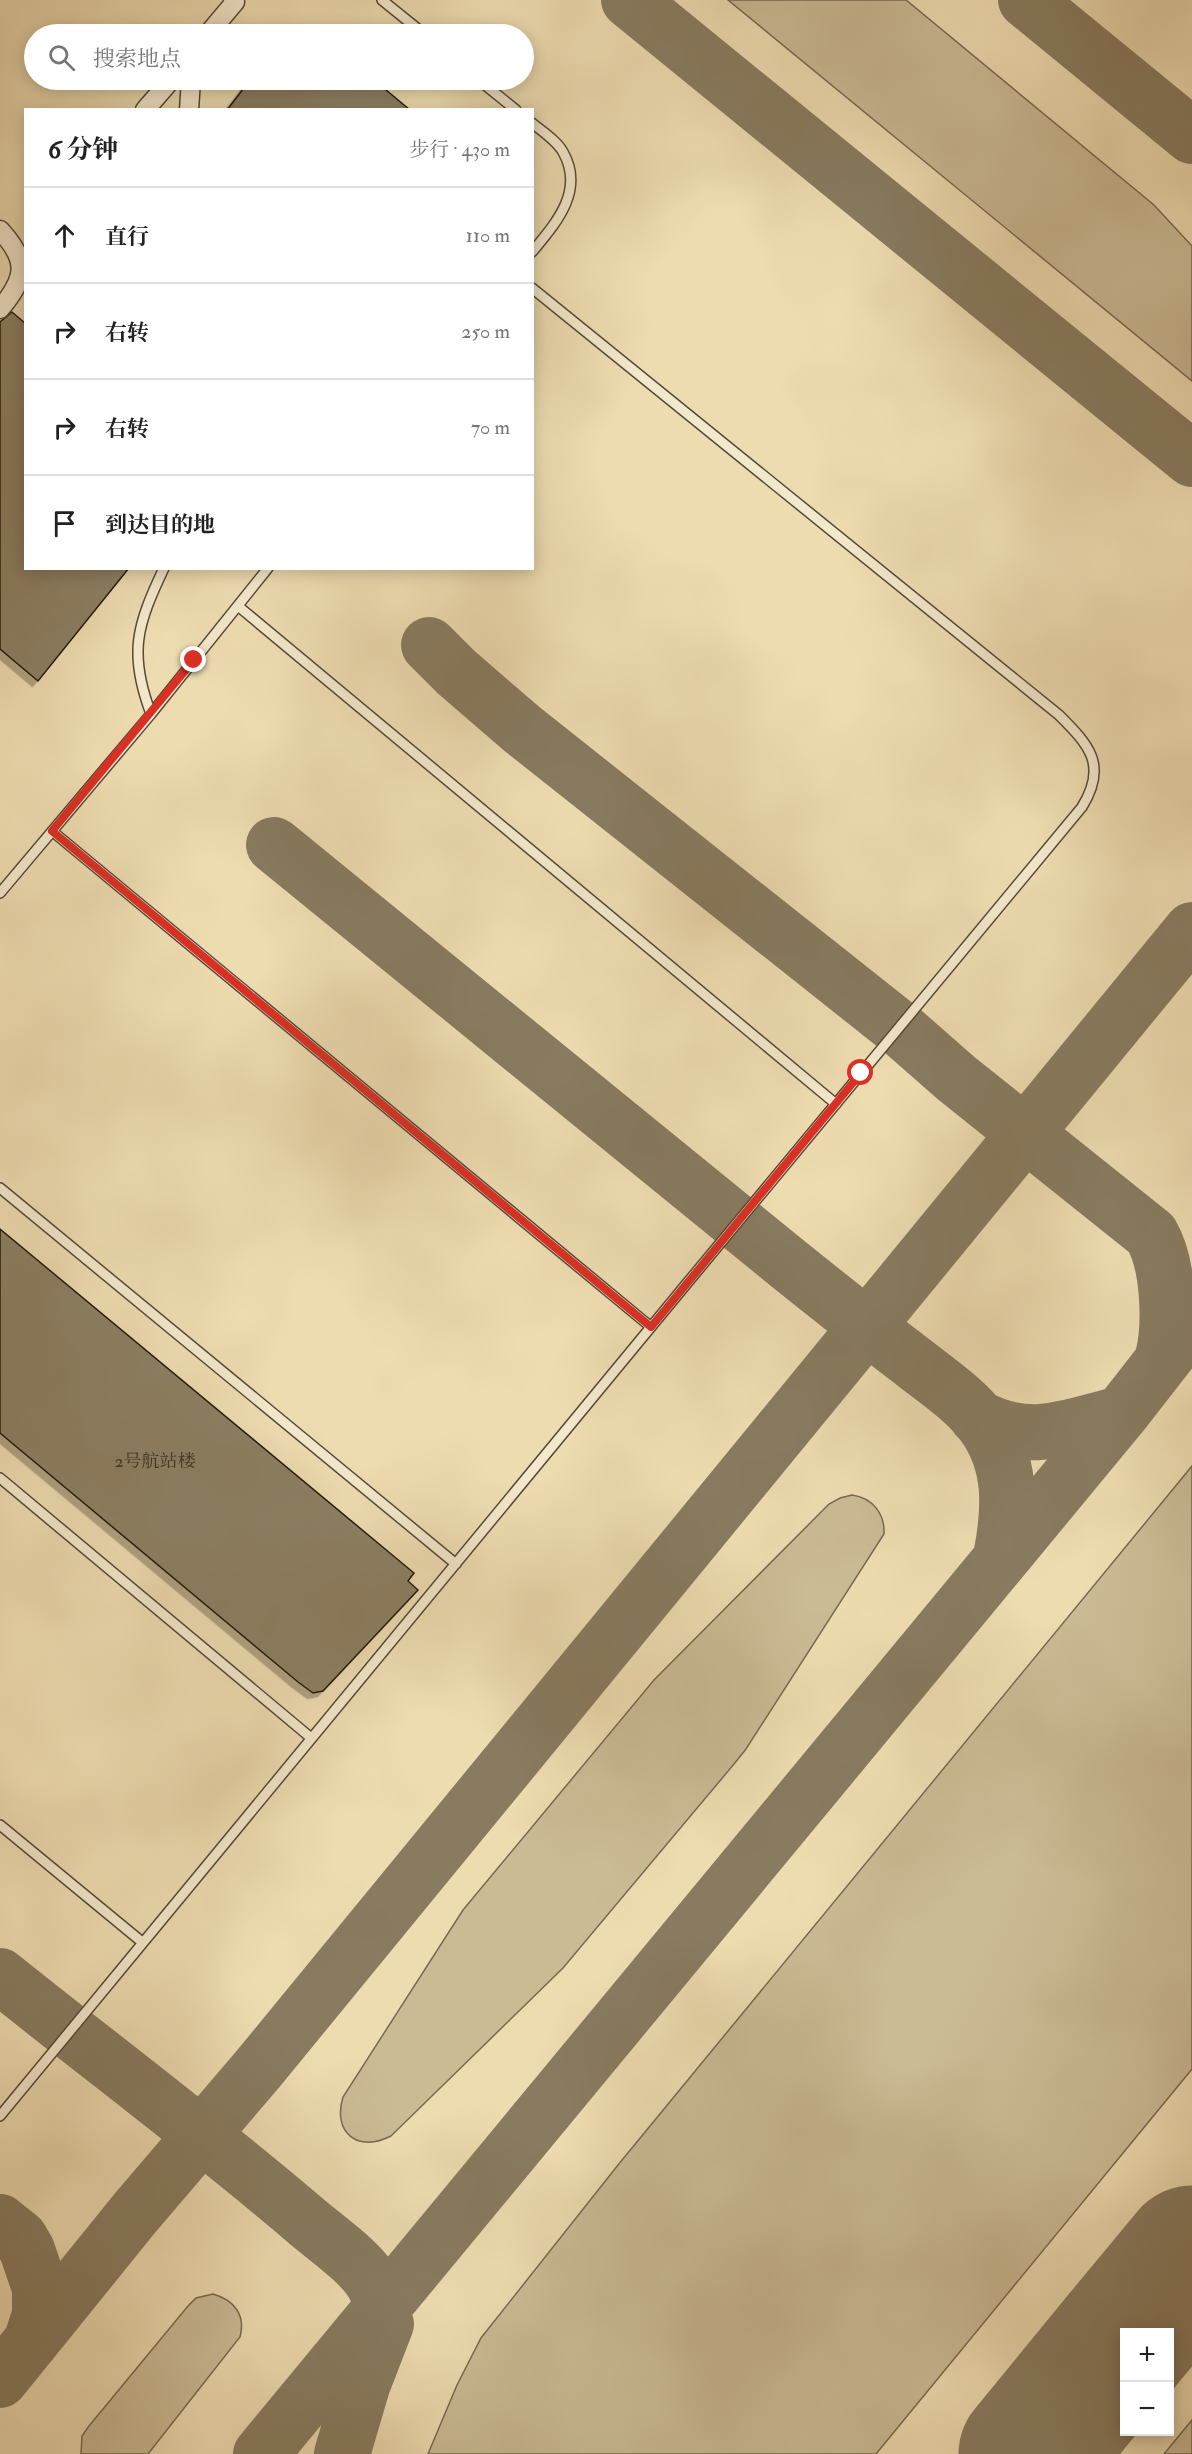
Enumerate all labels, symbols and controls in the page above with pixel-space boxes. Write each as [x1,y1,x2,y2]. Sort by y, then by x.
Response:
search box [24,24,534,90]
icon: search [45,41,78,74]
text: 搜索地点 [93,45,181,73]
text: 6 分钟 [48,134,119,166]
text: 步行 · 430 m [409,137,510,162]
icon: ahead [48,219,81,252]
text: 直行 [105,223,149,251]
text: 110 m [466,223,510,248]
icon: right [48,315,81,348]
text: 右转 [105,319,149,347]
text: 250 m [461,319,510,344]
icon: right [48,411,81,444]
text: 右转 [105,415,149,443]
text: 70 m [471,415,510,440]
icon: arrive [48,507,81,540]
text: 到达目的地 [105,511,215,539]
route end [180,646,206,672]
route start [847,1059,873,1085]
house number: 2号航站楼 [114,1450,196,1473]
map controls [1120,2328,1174,2436]
button: + [1120,2328,1174,2382]
button: − [1120,2382,1174,2436]

